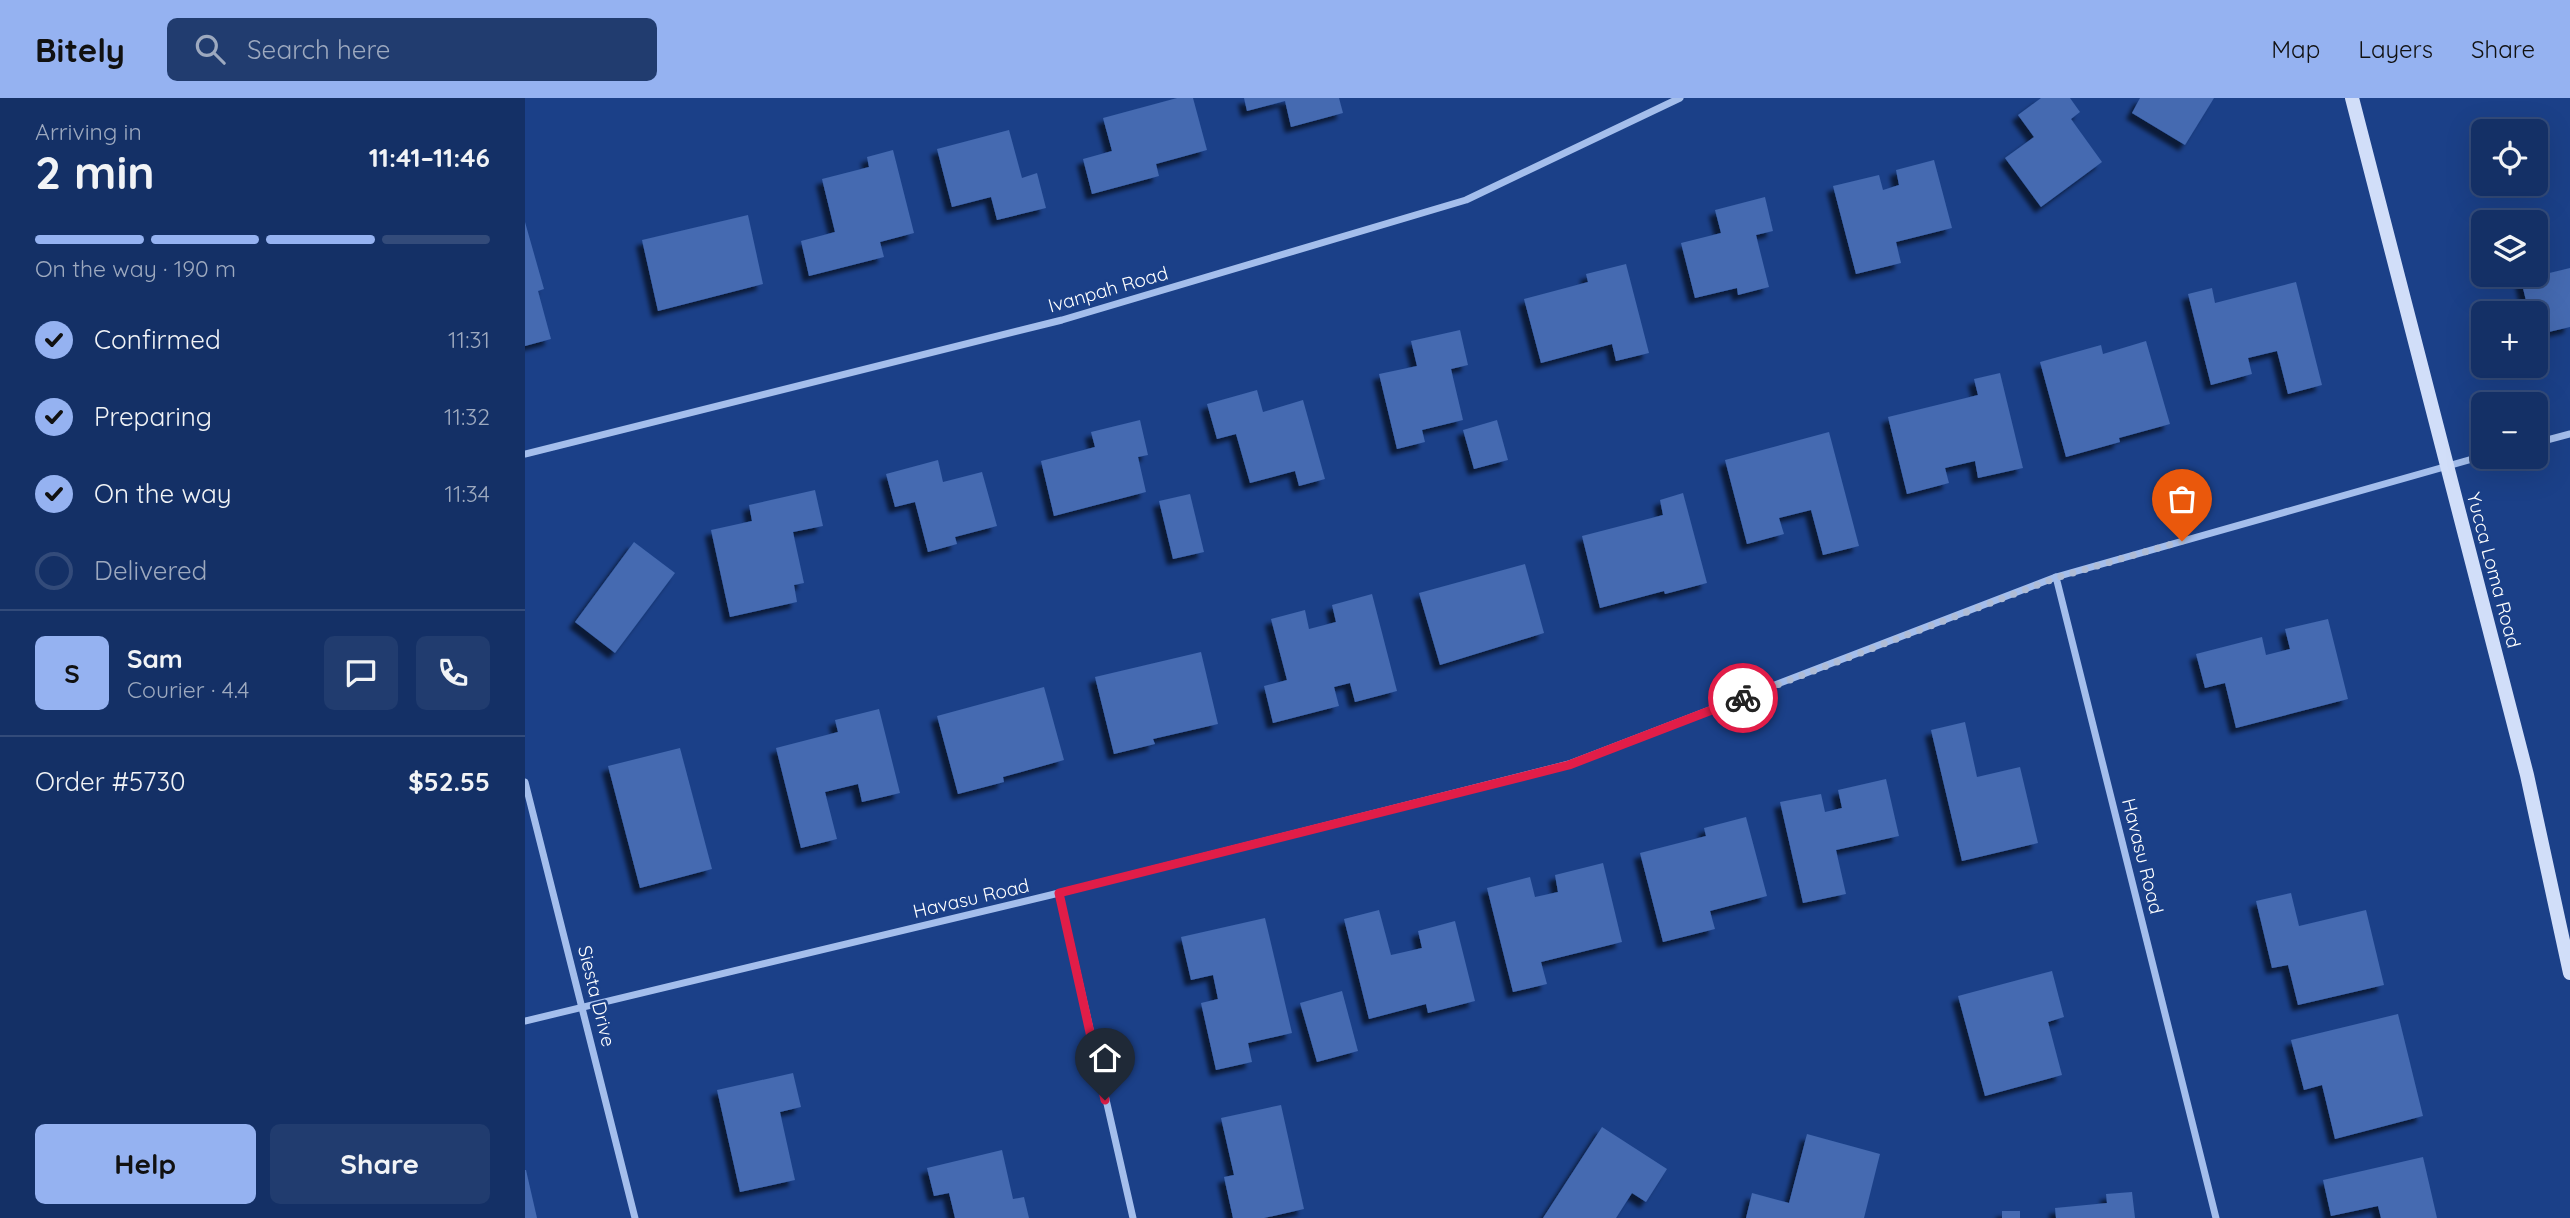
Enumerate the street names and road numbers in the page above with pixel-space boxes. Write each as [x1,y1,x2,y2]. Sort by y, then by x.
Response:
street label: Ivanpah Road [1045,260,1171,318]
street label: Yucca Loma Road [2462,490,2526,650]
street label: Havasu Road [2117,796,2169,916]
street label: Havasu Road [911,873,1031,923]
street label: Siesta Drive [573,943,621,1049]

